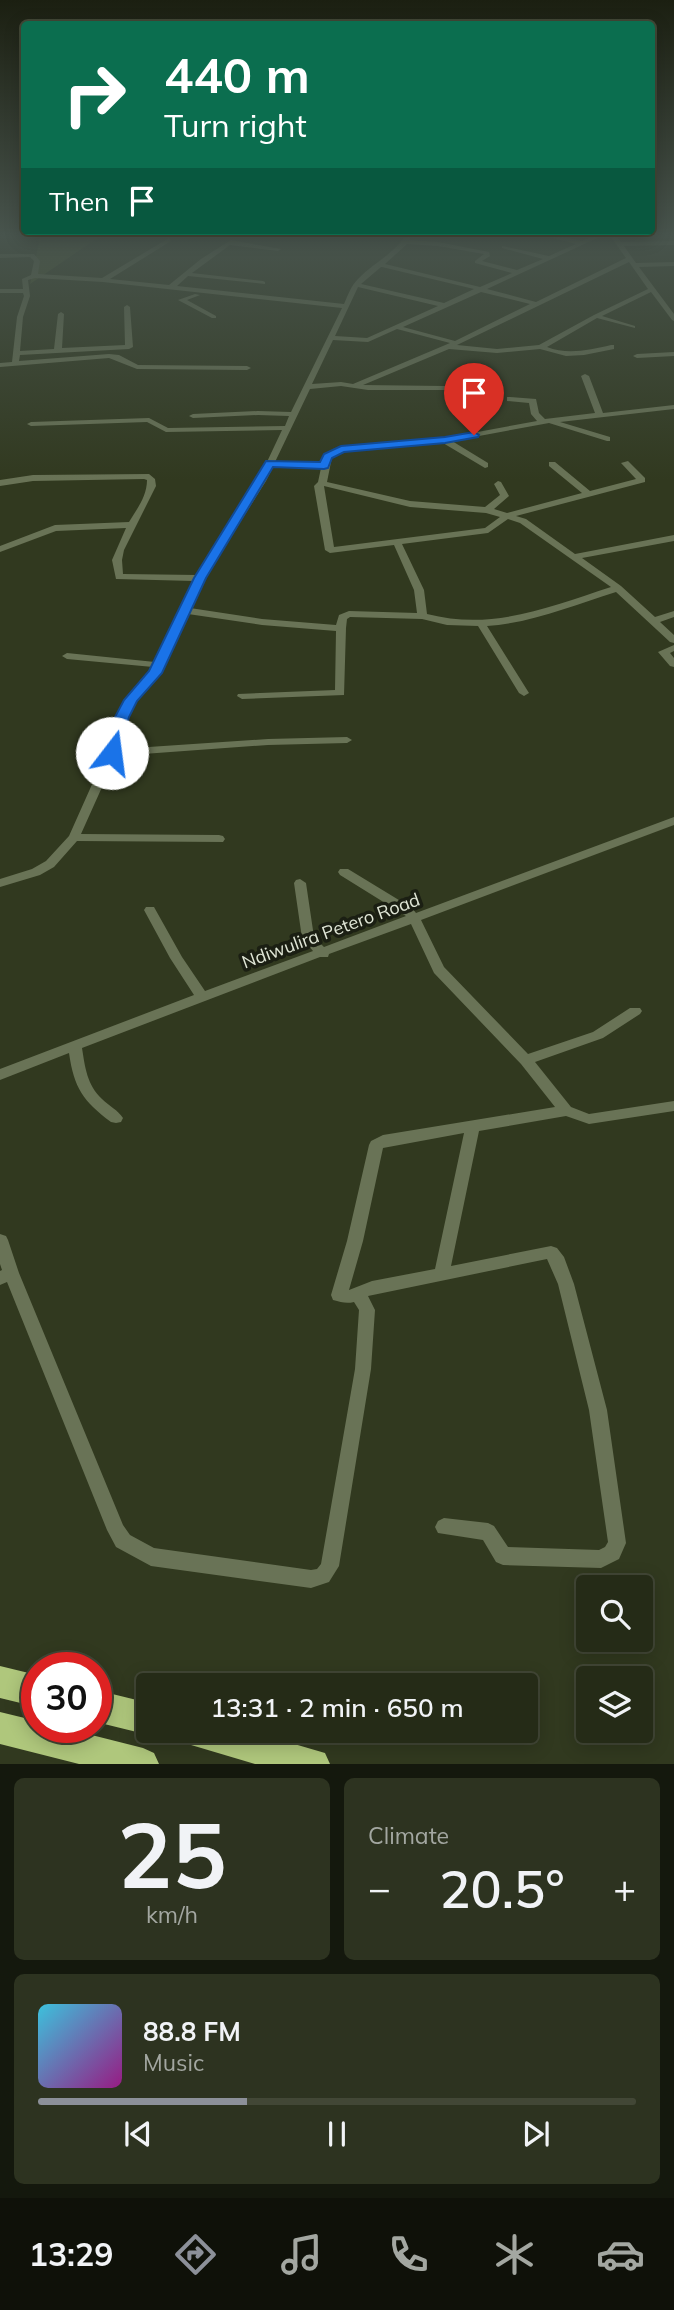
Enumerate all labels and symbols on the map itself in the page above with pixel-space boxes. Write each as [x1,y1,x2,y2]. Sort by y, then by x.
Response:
pin [444,363,504,435]
position arrow [75,716,149,790]
street label: Ndiwulira Petero Road [239,888,423,973]
speed limit sign: 30 [21,1652,112,1743]

